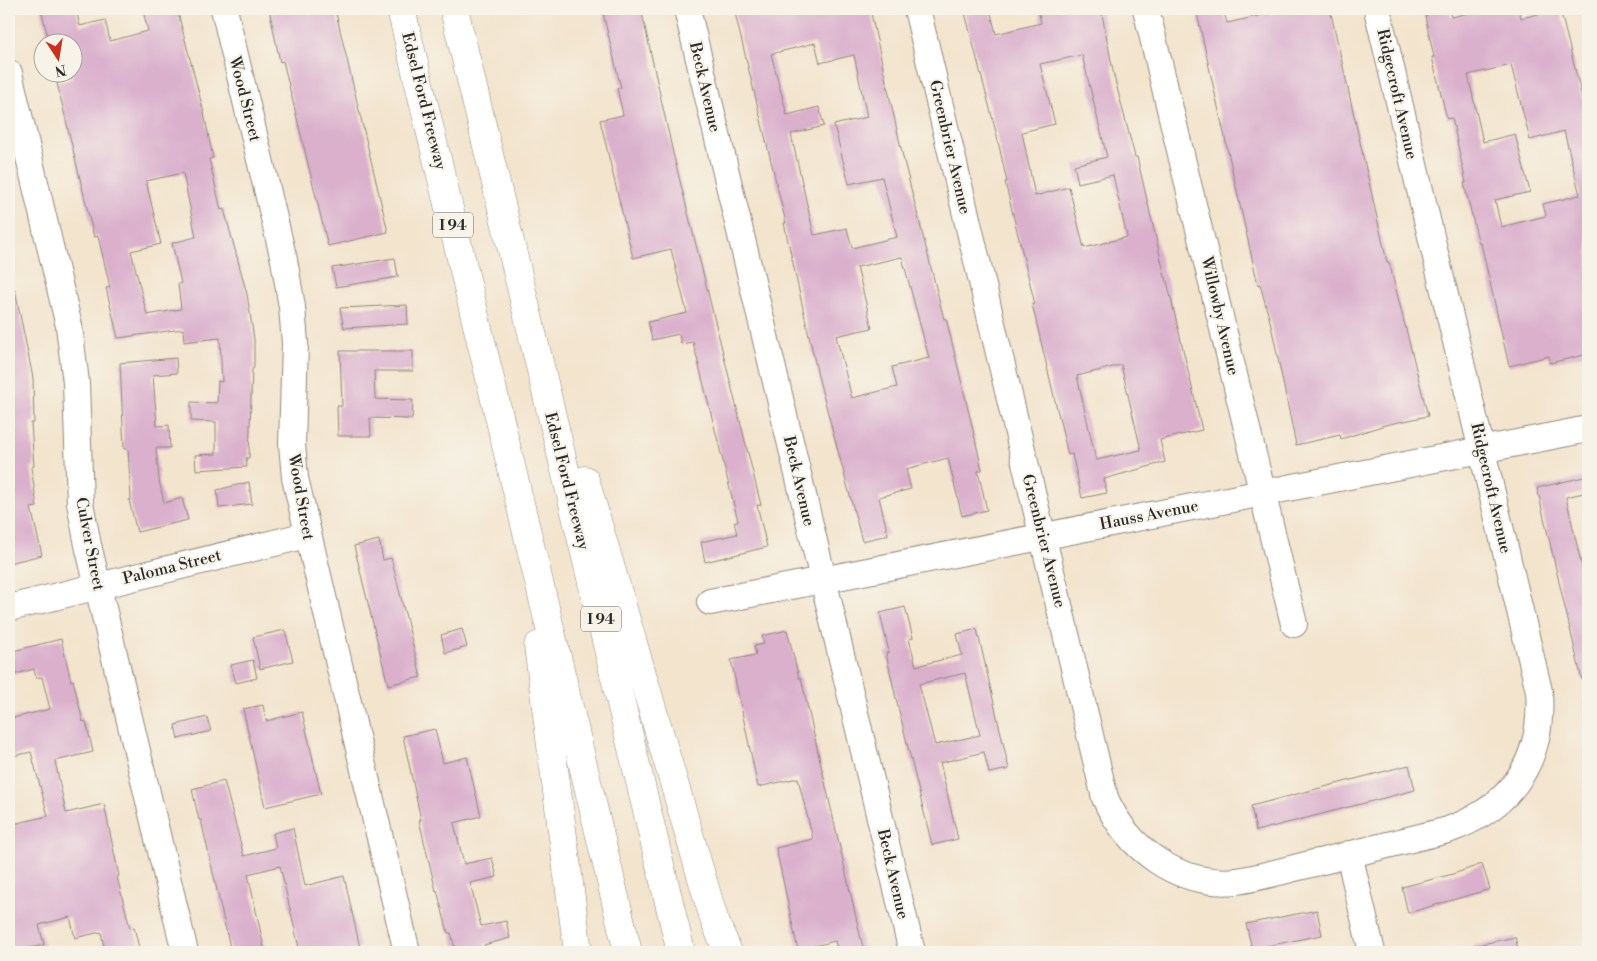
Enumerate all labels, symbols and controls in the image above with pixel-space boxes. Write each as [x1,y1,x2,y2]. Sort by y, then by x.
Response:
street label: Ridgecroft Avenue [1372,27,1422,161]
street label: Edsel Ford Freeway [397,30,451,172]
north arrow [32,32,82,82]
street label: Beck Avenue [685,39,725,134]
street label: Wood Street [225,53,265,144]
text: N [53,60,68,80]
street label: Greenbrier Avenue [925,78,975,216]
road number: I 94 [433,212,473,238]
street label: Willowby Avenue [1196,254,1243,377]
street label: Edsel Ford Freeway [540,410,594,552]
street label: Ridgecroft Avenue [1466,421,1516,555]
street label: Beck Avenue [779,433,819,528]
street label: Wood Street [283,451,318,542]
street label: Greenbrier Avenue [1018,472,1070,610]
street label: Culver Street [71,496,109,593]
street label: Hauss Avenue [1098,496,1200,534]
street label: Paloma Street [121,545,224,589]
road number: I 94 [581,606,621,632]
street label: Beck Avenue [873,826,913,921]

